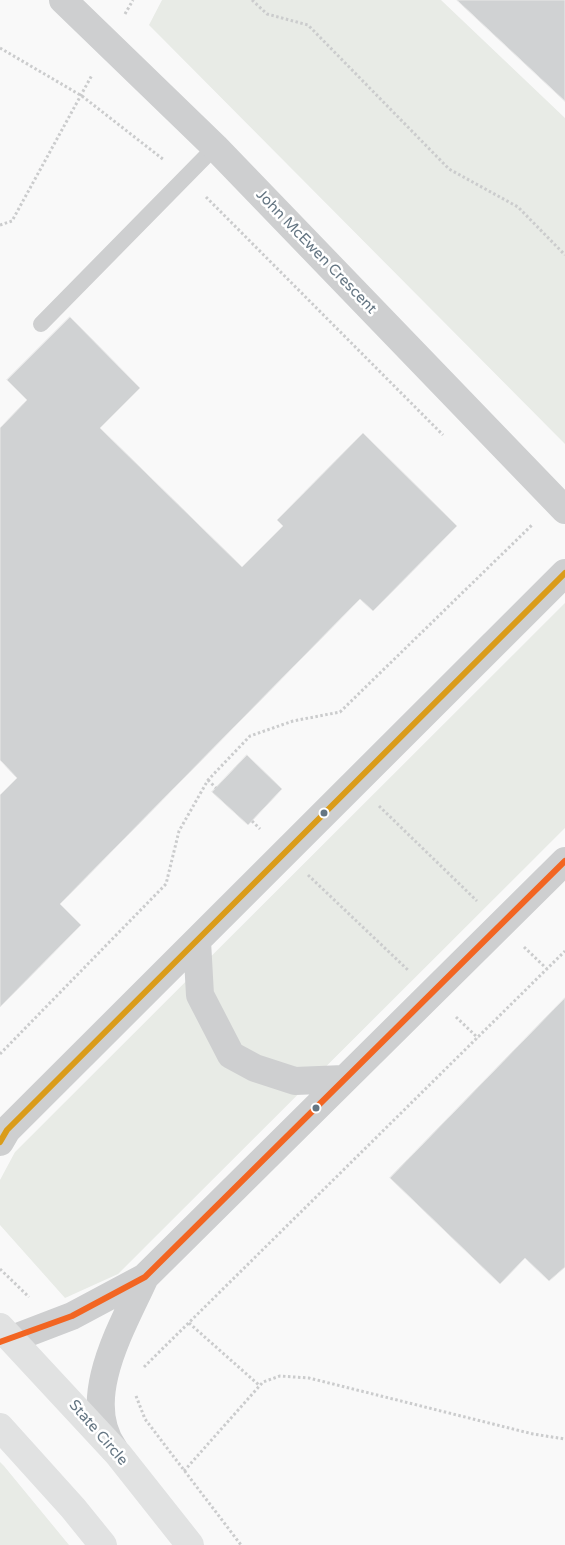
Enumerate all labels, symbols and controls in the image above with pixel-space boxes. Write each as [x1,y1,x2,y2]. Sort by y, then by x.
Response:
street label: John McEwen Crescent [252,186,380,318]
unlabelled marker [319,808,329,818]
unlabelled marker [311,1103,321,1113]
street label: State Circle [65,1397,131,1469]

